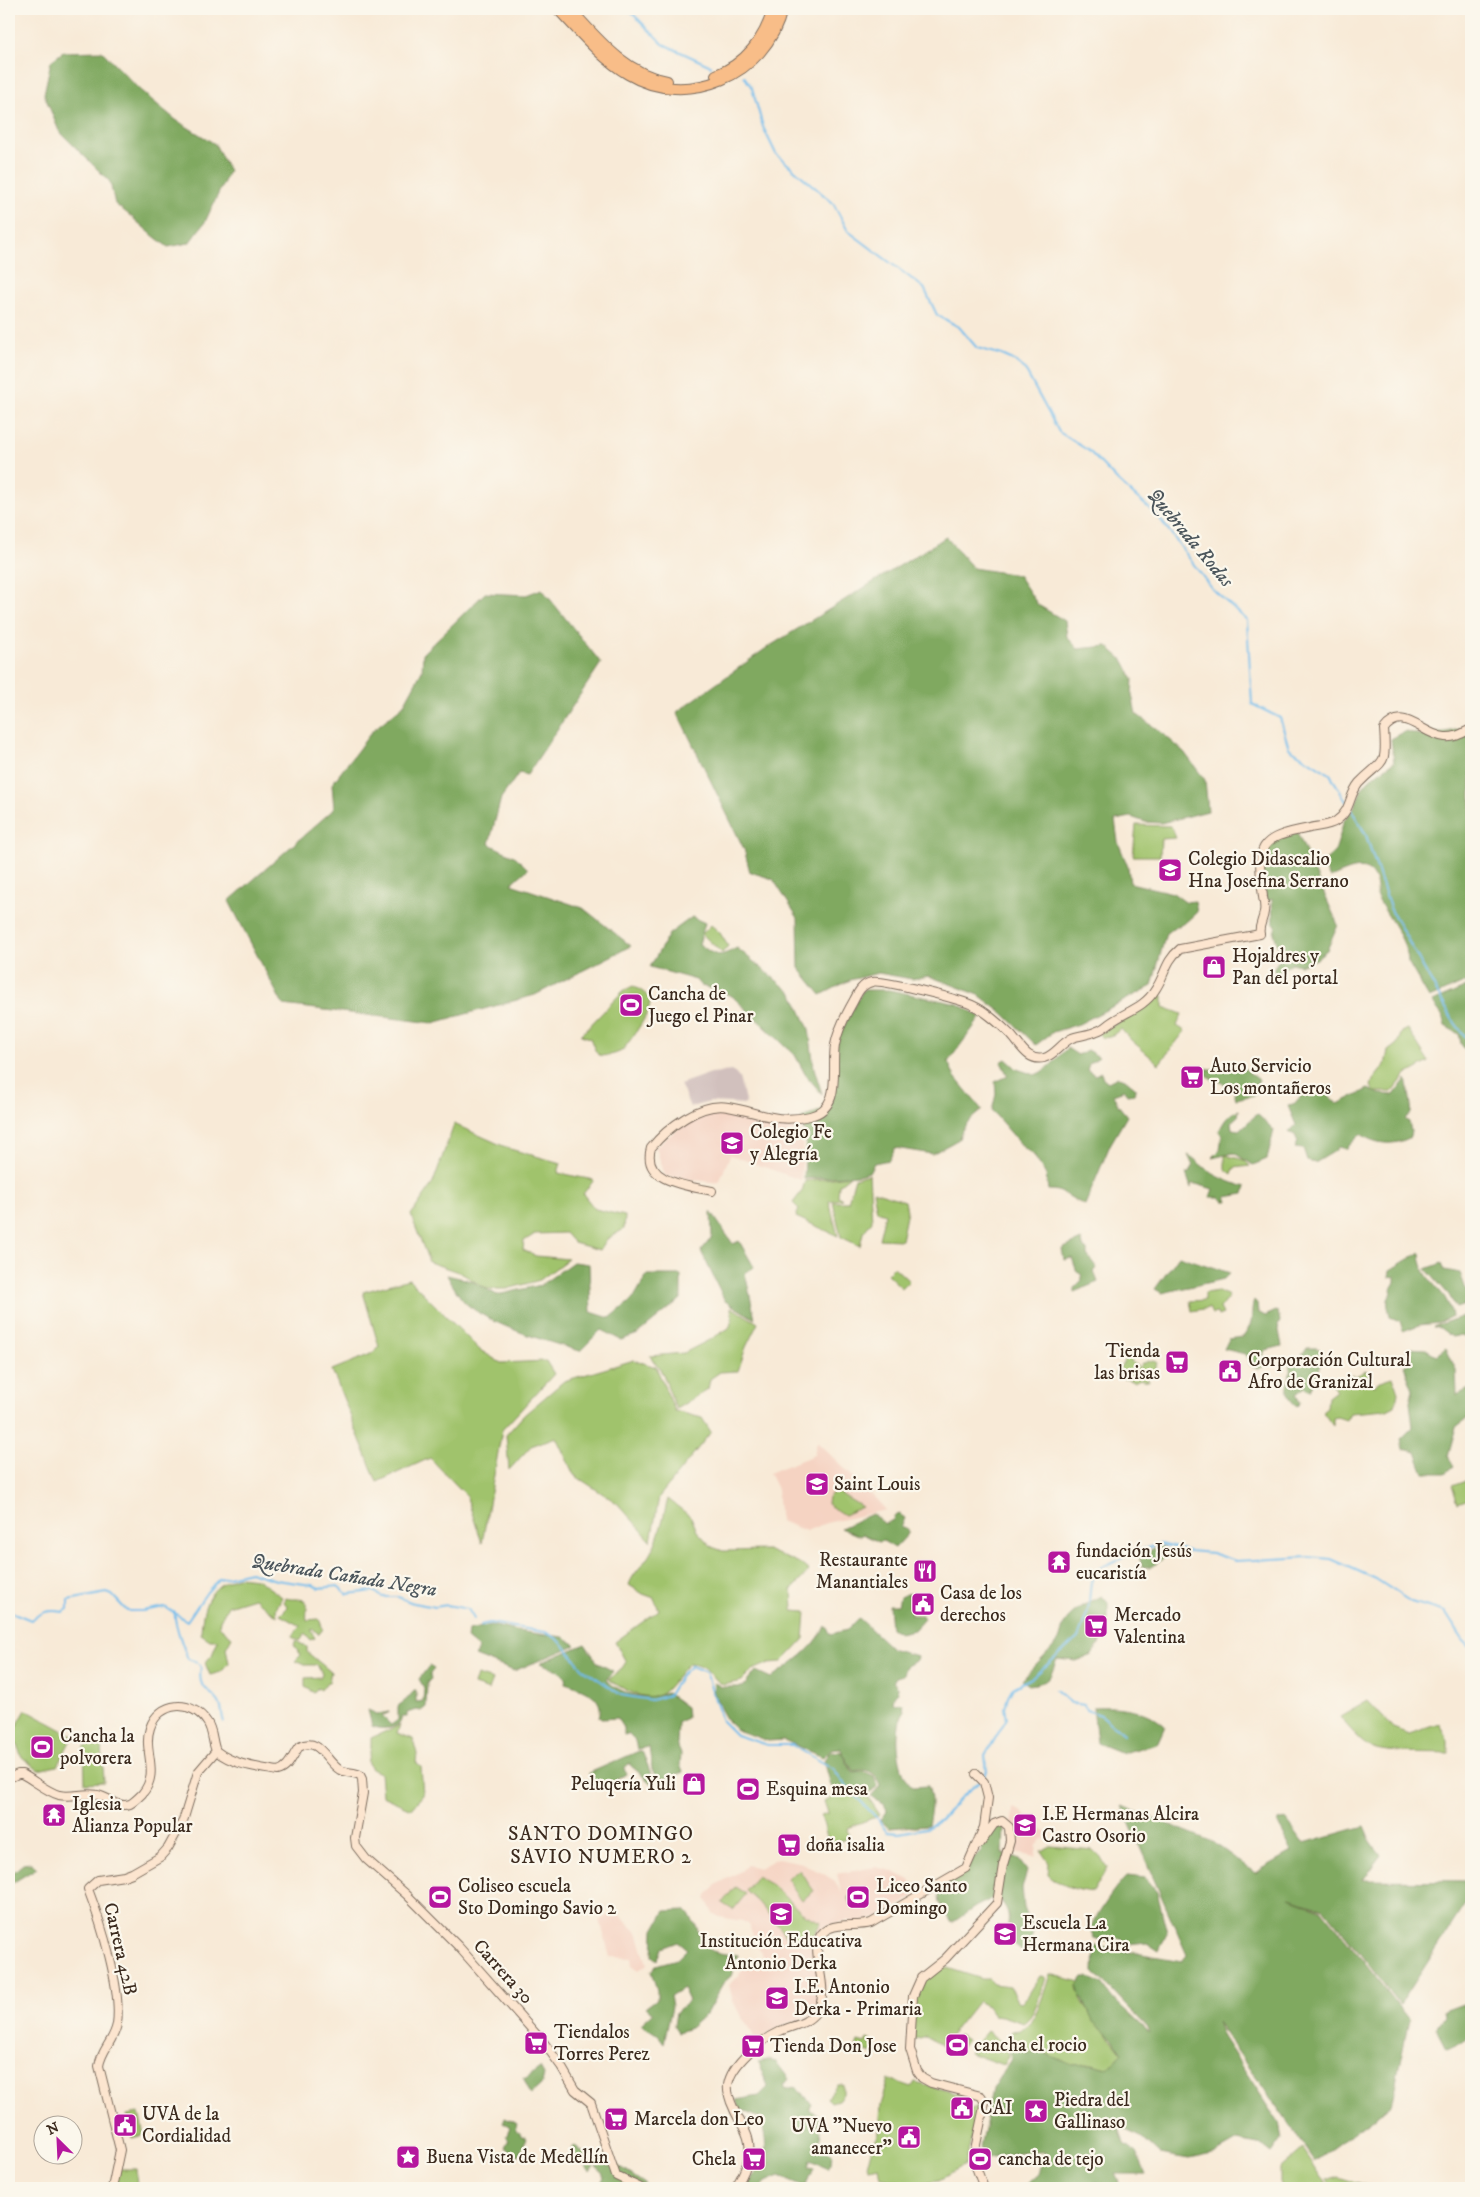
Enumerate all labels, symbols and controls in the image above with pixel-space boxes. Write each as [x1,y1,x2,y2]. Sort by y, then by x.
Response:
water label: Quebrada Rodas [1141,483,1239,593]
place label: Colegio Didascalio Hna Josefina Serrano [1188,848,1349,893]
school or university icon: Colegio Didascalio Hna Josefina Serrano [1157,857,1183,883]
place label: Hojaldres y Pan del portal [1232,945,1338,990]
shop icon: Hojaldres y Pan del portal [1201,954,1227,980]
place label: Cancha de Juego el Pinar [646,983,753,1028]
sports icon: Cancha de Juego el Pinar [618,992,644,1018]
place label: Auto Servicio Los montañeros [1210,1055,1331,1100]
supermarket icon: Auto Servicio Los montañeros [1179,1064,1205,1090]
place label: Colegio Fe y Alegría [750,1121,832,1166]
school or university icon: Colegio Fe y Alegría [719,1130,745,1156]
place label: Tienda las brisas [1094,1340,1160,1385]
supermarket icon: Tienda las brisas [1164,1349,1190,1375]
place label: Corporación Cultural Afro de Granizal [1248,1349,1411,1394]
public building icon: Corporación Cultural Afro de Granizal [1217,1358,1243,1384]
school or university icon: Saint Louis [804,1471,830,1497]
place label: Saint Louis [834,1473,920,1496]
place label: fundación Jesús eucaristía [1076,1540,1192,1585]
water label: Quebrada Cañada Negra [249,1549,439,1603]
place label: Restaurante Manantiales [816,1549,908,1594]
temple icon: fundación Jesús eucaristía [1046,1549,1072,1575]
restaurant icon: Restaurante Manantiales [912,1558,938,1584]
place label: Casa de los derechos [940,1582,1022,1627]
public building icon: Casa de los derechos [910,1591,936,1617]
place label: Mercado Valentina [1113,1604,1185,1649]
supermarket icon: Mercado Valentina [1083,1613,1109,1639]
place label: Cancha la polvorera [59,1725,135,1770]
sports icon: Cancha la polvorera [29,1734,55,1760]
shop icon: Peluqería Yuli [681,1771,707,1797]
place label: Peluqería Yuli [571,1773,676,1797]
sports icon: Esquina mesa [735,1776,761,1802]
place label: Esquina mesa [766,1778,868,1802]
place label: Iglesia Alianza Popular [72,1793,193,1838]
temple icon: Iglesia Alianza Popular [41,1802,67,1828]
place label: I.E Hermanas Alcira Castro Osorio [1042,1803,1199,1848]
school or university icon: I.E Hermanas Alcira Castro Osorio [1012,1812,1038,1838]
district label: SANTO DOMINGO SAVIO NUMERO 2 [508,1822,694,1870]
supermarket icon: doña isalia [776,1832,802,1858]
place label: doña isalia [806,1834,885,1857]
place label: Coliseo escuela Sto Domingo Savio 2 [458,1875,617,1920]
place label: Liceo Santo Domingo [876,1875,967,1920]
sports icon: Coliseo escuela Sto Domingo Savio 2 [427,1884,453,1910]
sports icon: Liceo Santo Domingo [845,1884,871,1910]
street label: Carrera 42B [98,1901,142,1997]
school or university icon: Institución Educativa Antonio Derka [768,1901,794,1927]
place label: Escuela La Hermana Cira [1022,1912,1130,1957]
school or university icon: Escuela La Hermana Cira [992,1921,1018,1947]
place label: Institución Educativa Antonio Derka [700,1930,862,1975]
street label: Carrera 30 [468,1935,538,2009]
place label: I.E. Antonio Derka - Primaria [794,1976,922,2021]
school or university icon: I.E. Antonio Derka - Primaria [764,1985,790,2011]
place label: Tiendalos Torres Perez [554,2021,650,2066]
supermarket icon: Tiendalos Torres Perez [523,2030,549,2056]
sports icon: cancha el rocio [944,2032,970,2058]
supermarket icon: Tienda Don Jose [740,2033,766,2059]
place label: cancha el rocio [974,2034,1087,2057]
place label: Tienda Don Jose [770,2035,897,2058]
place label: Piedra del Gallinaso [1054,2089,1130,2134]
public building icon: CAI [949,2095,975,2121]
place label: CAI [980,2097,1013,2120]
place icon: Piedra del Gallinaso [1023,2098,1049,2124]
place label: UVA de la Cordialidad [142,2103,231,2148]
supermarket icon: Marcela don Leo [603,2106,629,2132]
place label: Marcela don Leo [634,2108,764,2131]
public building icon: UVA de la Cordialidad [112,2112,138,2138]
north arrow [32,2114,82,2164]
place label: UVA "Nuevo amanecer" [791,2115,892,2160]
text: N [44,2118,62,2140]
public building icon: UVA "Nuevo amanecer" [896,2124,922,2150]
place icon: Buena Vista de Medellín [395,2144,421,2170]
place label: Buena Vista de Medellín [426,2146,609,2169]
supermarket icon: Chela [741,2146,767,2172]
sports icon: cancha de tejo [967,2146,993,2172]
place label: Chela [692,2148,736,2171]
place label: cancha de tejo [998,2148,1104,2171]

